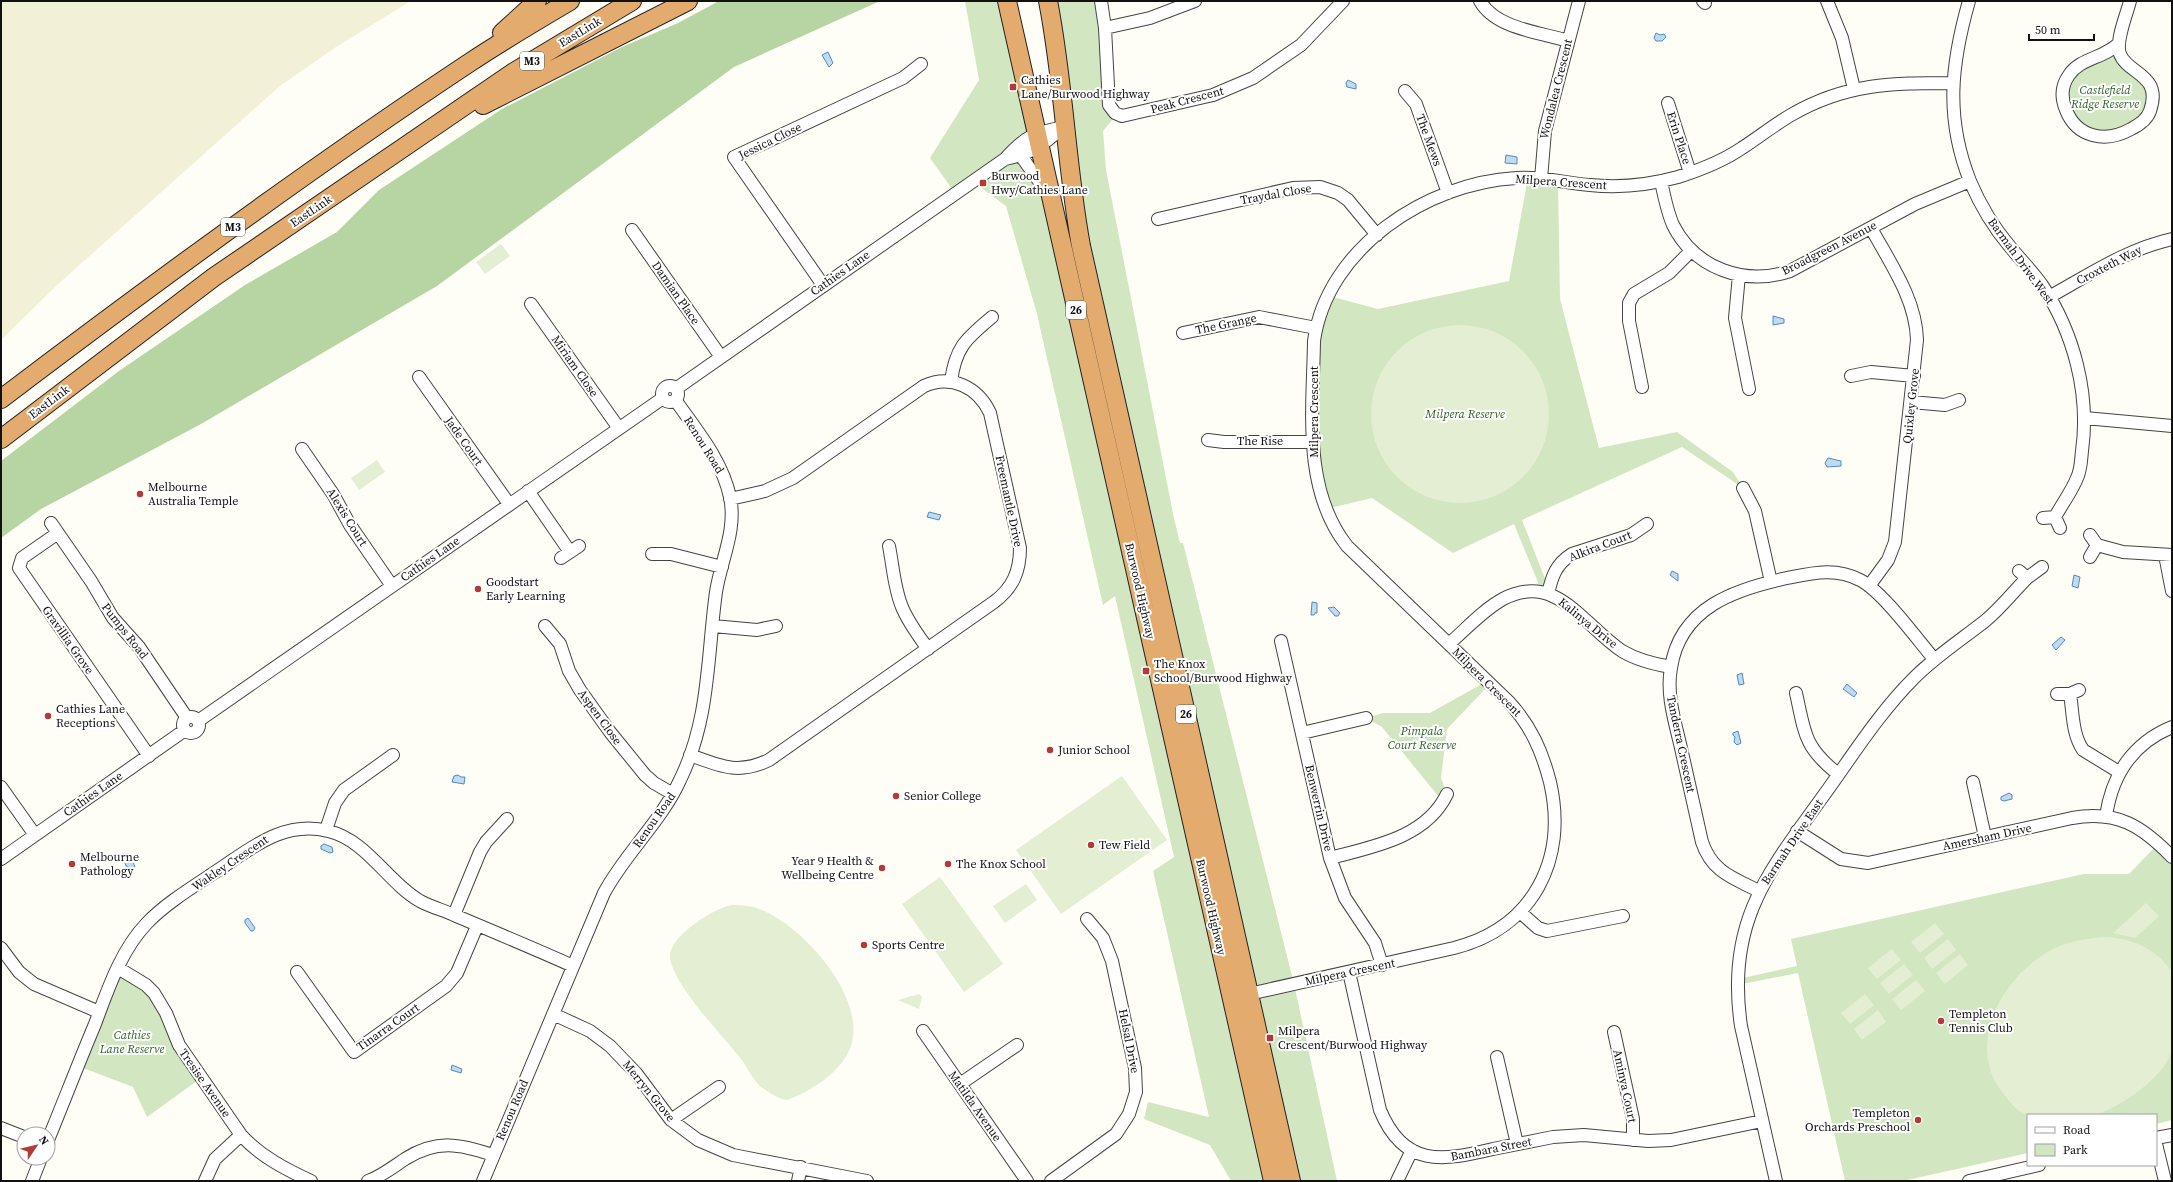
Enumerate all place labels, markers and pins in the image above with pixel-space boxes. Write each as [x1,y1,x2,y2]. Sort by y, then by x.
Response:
place label: Cathies Lane/Burwood Highway [1021,72,1151,102]
marker: Cathies Lane/Burwood Highway [1008,82,1018,92]
place label: Burwood Hwy/Cathies Lane [991,168,1088,198]
marker: Burwood Hwy/Cathies Lane [978,178,988,188]
place label: Melbourne Australia Temple [148,479,238,509]
marker: Melbourne Australia Temple [135,489,145,499]
place label: Goodstart Early Learning [486,574,565,604]
marker: Goodstart Early Learning [473,584,483,594]
place label: The Knox School/Burwood Highway [1154,656,1293,686]
marker: The Knox School/Burwood Highway [1141,666,1151,676]
place label: Cathies Lane Receptions [56,701,125,731]
marker: Cathies Lane Receptions [43,711,53,721]
place label: Junior School [1057,742,1131,758]
marker: Junior School [1045,745,1055,755]
place label: Senior College [904,788,981,804]
marker: Senior College [891,791,901,801]
place label: Tew Field [1099,837,1150,853]
marker: Tew Field [1086,840,1096,850]
place label: Melbourne Pathology [80,849,139,879]
place label: Year 9 Health & Wellbeing Centre [781,853,874,883]
place label: The Knox School [956,856,1046,872]
marker: Melbourne Pathology [67,859,77,869]
marker: The Knox School [943,859,953,869]
marker: Year 9 Health & Wellbeing Centre [877,863,887,873]
place label: Sports Centre [872,937,945,953]
marker: Sports Centre [859,940,869,950]
place label: Templeton Tennis Club [1949,1006,2013,1036]
marker: Templeton Tennis Club [1936,1016,1946,1026]
place label: Milpera Crescent/Burwood Highway [1278,1023,1428,1053]
marker: Milpera Crescent/Burwood Highway [1265,1033,1275,1043]
place label: Templeton Orchards Preschool [1805,1105,1910,1135]
marker: Templeton Orchards Preschool [1913,1115,1923,1125]

